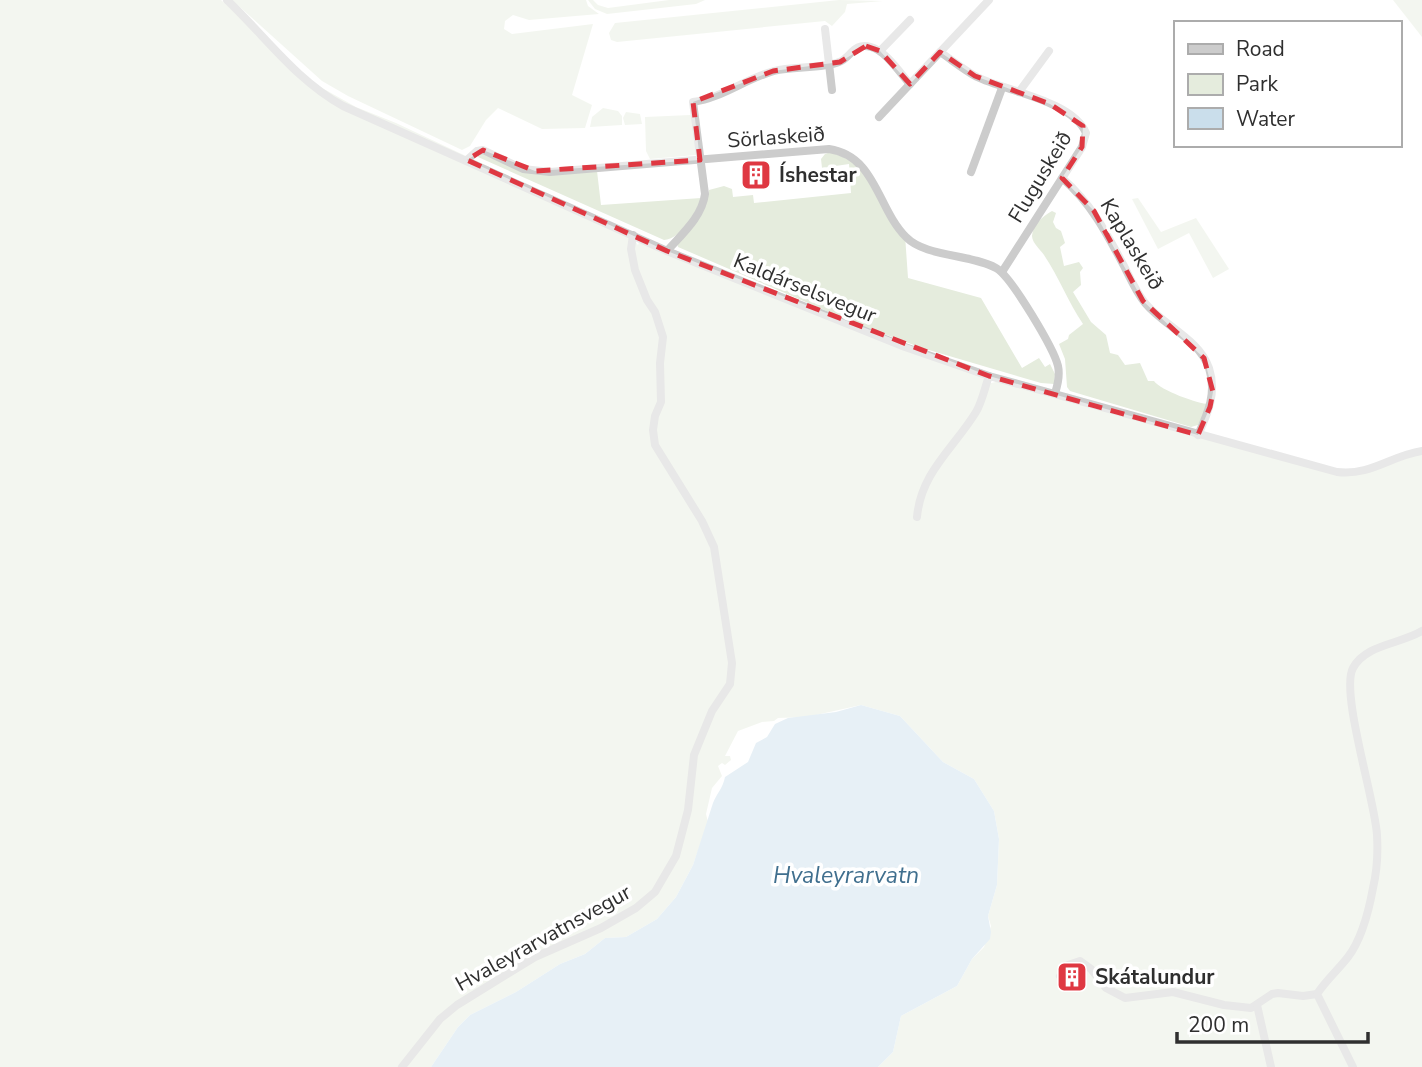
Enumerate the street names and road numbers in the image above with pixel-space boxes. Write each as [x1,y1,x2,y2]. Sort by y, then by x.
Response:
street label: Sörlaskeið [726,120,826,154]
street label: Fluguskeið [1002,126,1078,228]
street label: Kaplaskeið [1094,193,1170,295]
street label: Kaldárselsvegur [729,247,881,330]
street label: Hvaleyrarvatnsvegur [450,878,636,998]

